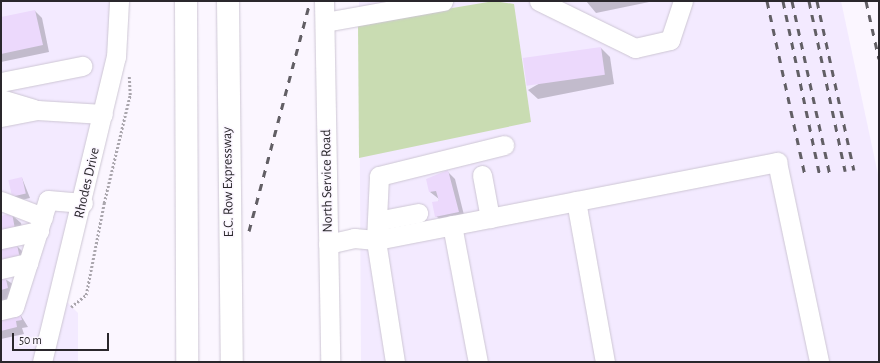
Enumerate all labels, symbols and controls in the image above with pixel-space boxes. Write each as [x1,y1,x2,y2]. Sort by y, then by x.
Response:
street label: E.C. Row Expressway [219,127,237,237]
street label: North Service Road [318,129,336,233]
street label: Rhodes Drive [71,146,103,220]
scale bar [14,325,111,351]
text: 50 m [19,334,42,346]

